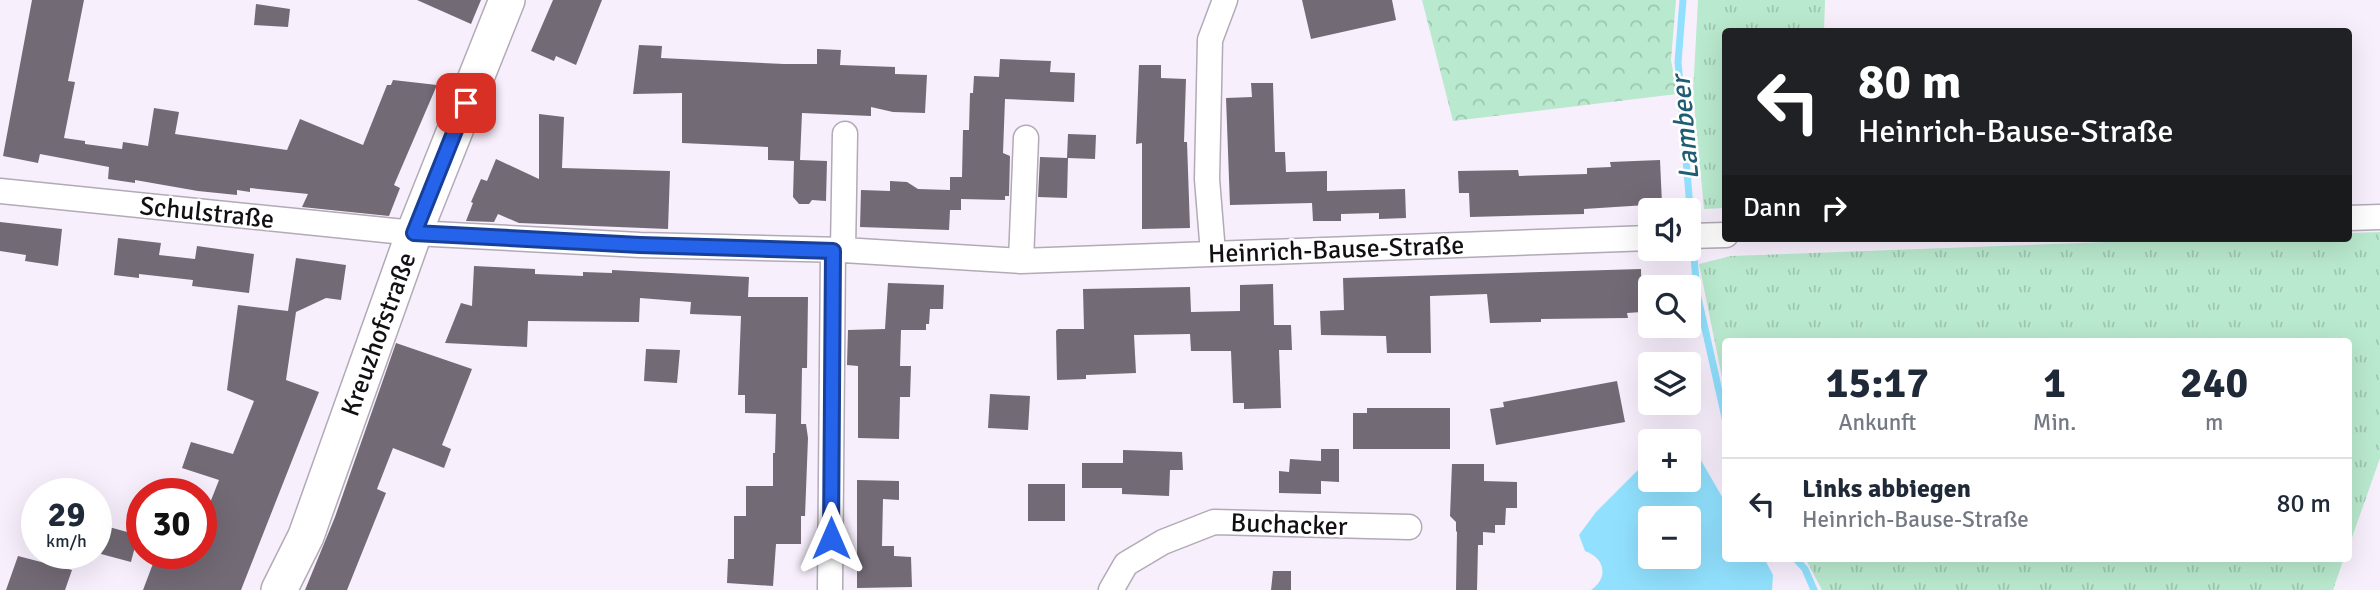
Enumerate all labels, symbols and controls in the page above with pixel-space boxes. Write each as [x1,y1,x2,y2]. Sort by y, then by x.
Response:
text: 80 m [1858,52,1961,112]
icon: left [1743,56,1834,147]
water label: Lambeer [1663,71,1706,181]
pin [436,73,496,133]
icon: arrive [447,84,485,122]
text: Heinrich-Bause-Straße [1858,112,2174,151]
icon: right [1815,189,1853,227]
street label: Schulstraße [138,190,276,236]
text: Dann [1743,192,1801,224]
map controls [1638,198,1701,569]
button: sound [1638,198,1701,261]
street label: Heinrich-Bause-Straße [1207,230,1465,270]
street label: Kreuzhofstraße [334,248,423,421]
button: search [1638,275,1701,338]
button: layers [1638,352,1701,415]
text: 15:17 [1826,358,1929,409]
text: 1 [2043,358,2066,409]
text: 240 [2180,358,2248,409]
text: Ankunft [1838,408,1916,437]
text: Min. [2033,408,2076,437]
text: m [2205,408,2223,437]
button: + [1638,429,1701,492]
text: Links abbiegen [1802,473,1971,505]
speed limit sign: 30 [126,478,217,569]
icon: left [1743,485,1781,523]
text: 80 m [2276,488,2331,520]
text: 29 [48,493,85,536]
position arrow [794,501,868,575]
text: Heinrich-Bause-Straße [1802,505,2029,534]
button: − [1638,506,1701,569]
street label: Buchacker [1230,507,1348,543]
text: km/h [46,530,87,552]

